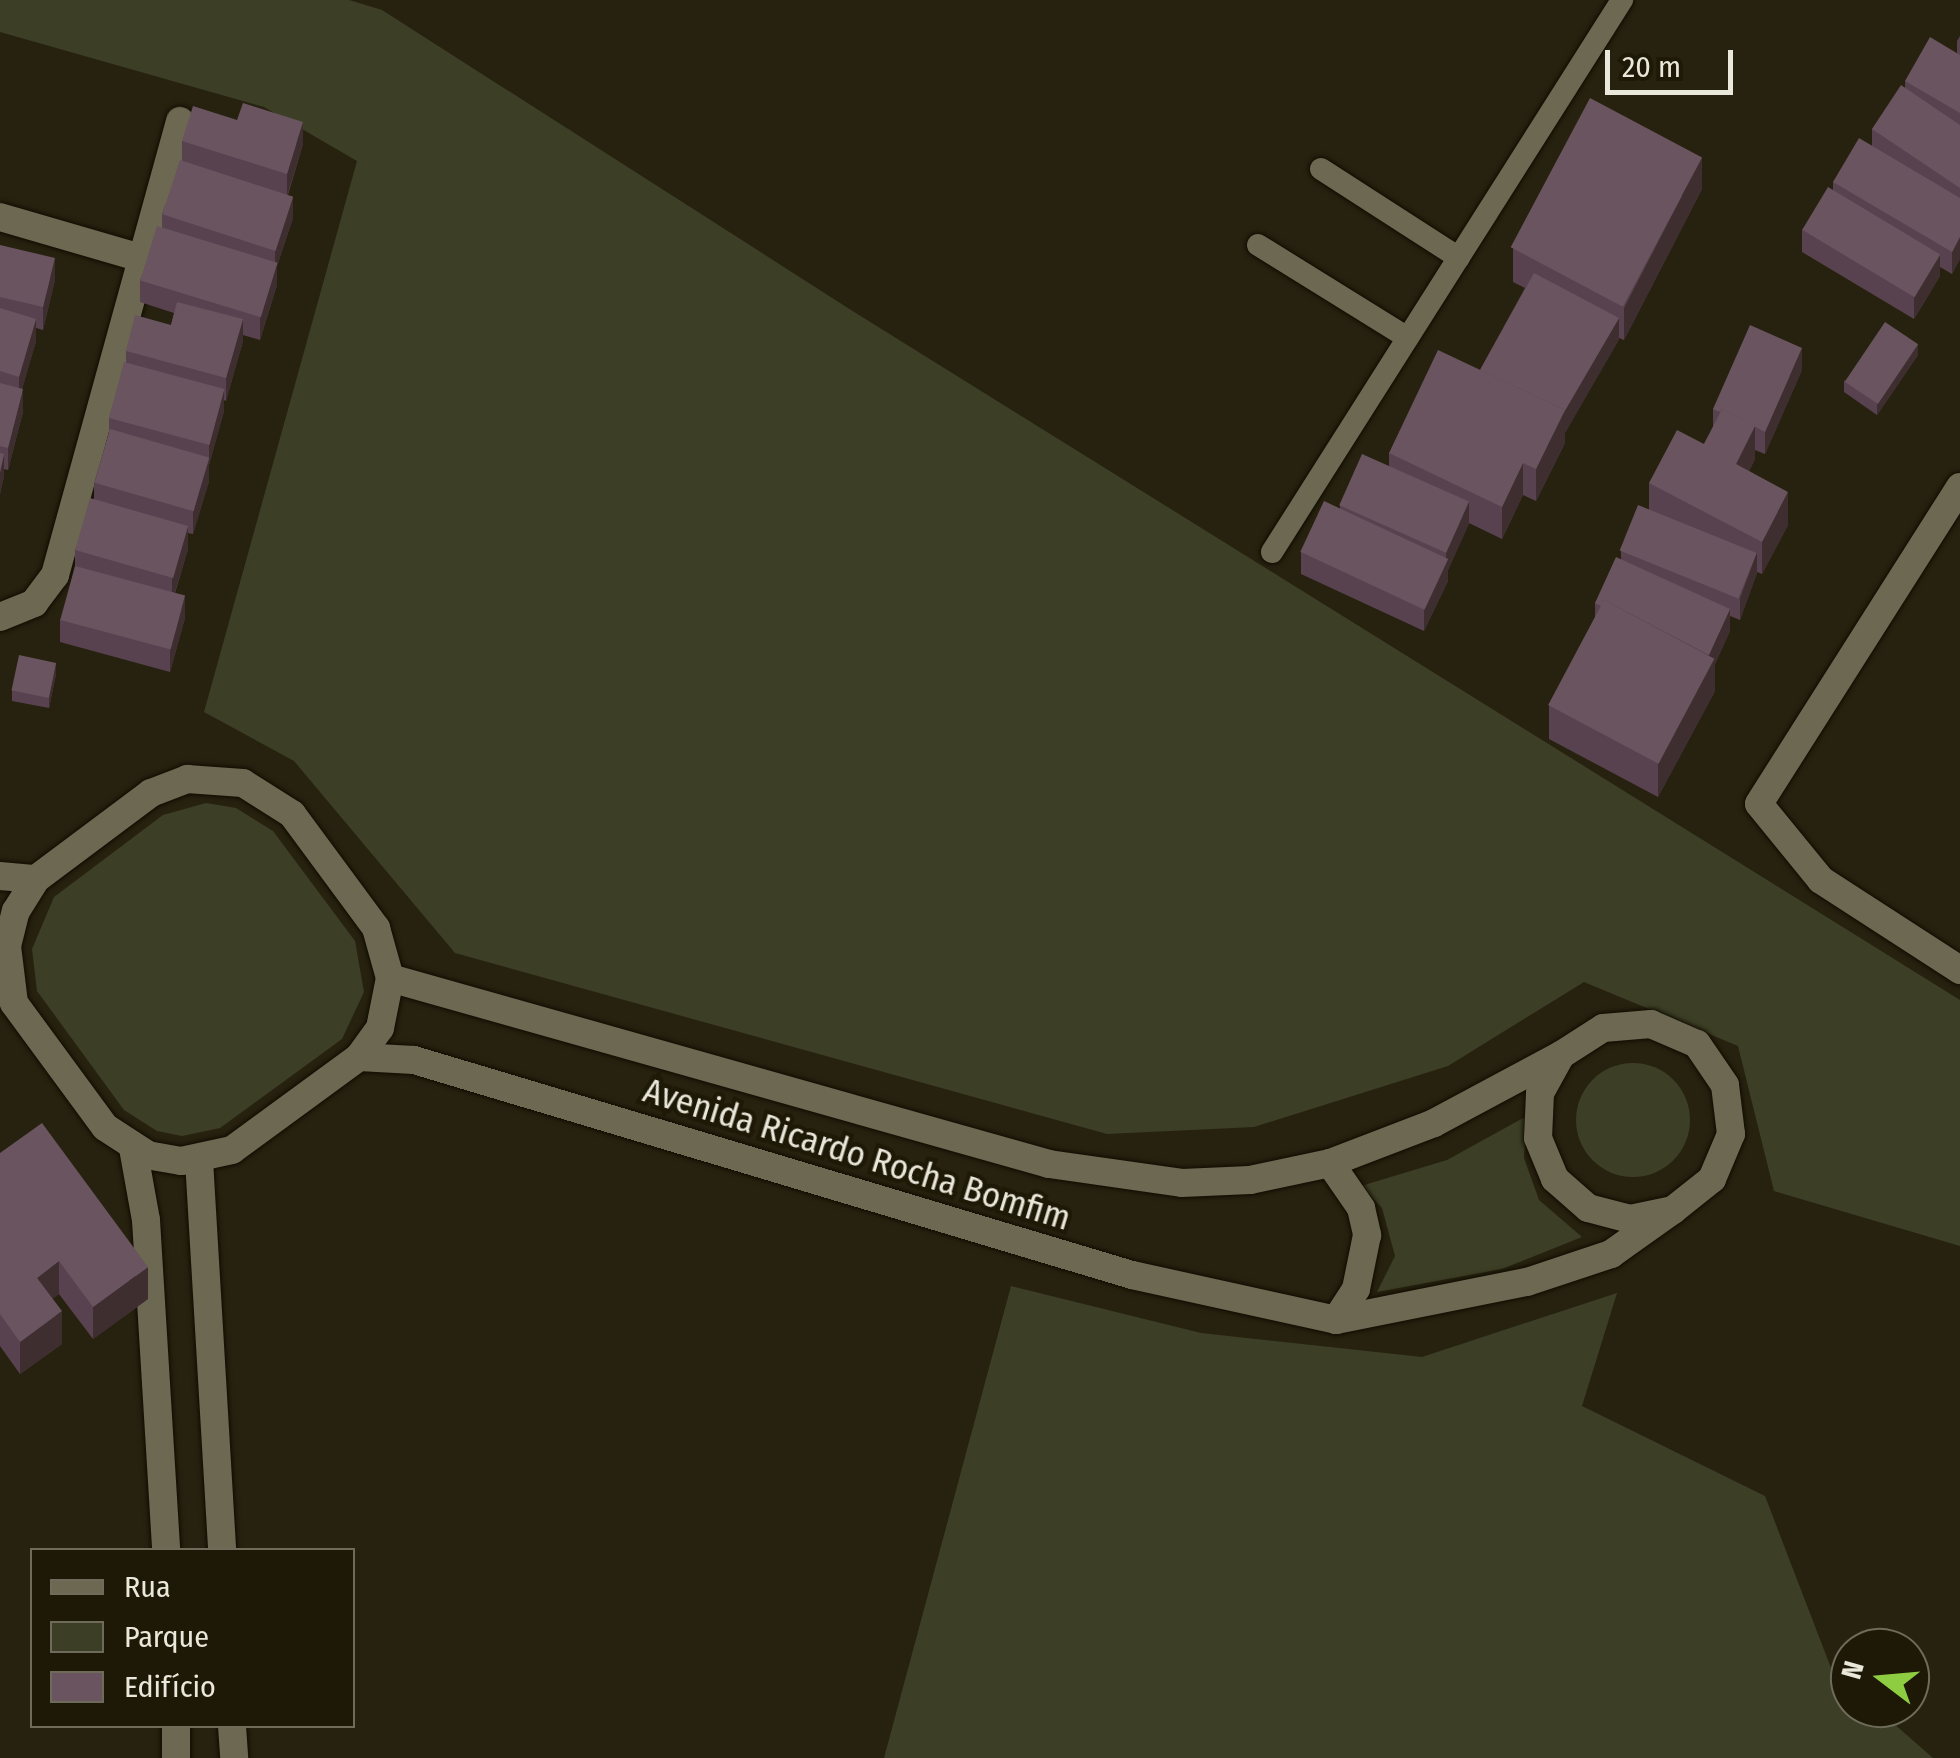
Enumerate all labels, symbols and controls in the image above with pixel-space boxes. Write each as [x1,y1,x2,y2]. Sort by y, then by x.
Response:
scale bar [1610,30,1738,92]
text: 20 m [1622,49,1681,85]
street label: Avenida Ricardo Rocha Bomfim [638,1069,1076,1239]
legend [30,1548,355,1728]
text: Rua [124,1569,171,1605]
text: Parque [124,1619,209,1655]
north arrow [1830,1628,1930,1728]
text: N [1834,1658,1871,1683]
text: Edifício [124,1669,216,1705]

